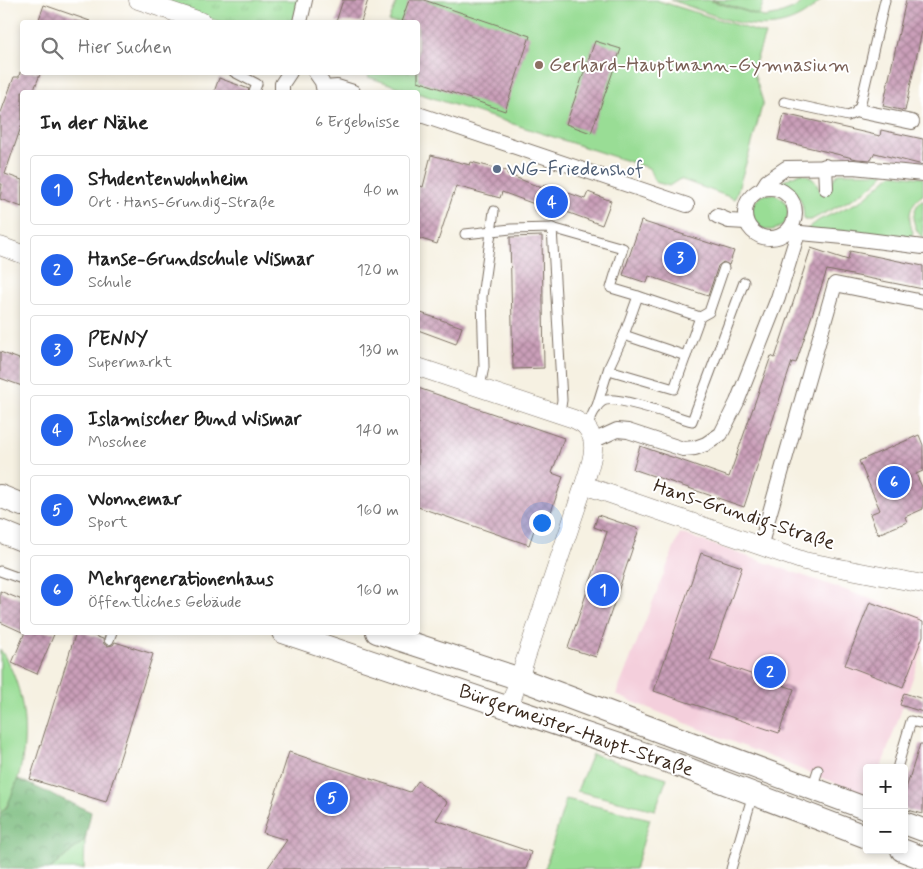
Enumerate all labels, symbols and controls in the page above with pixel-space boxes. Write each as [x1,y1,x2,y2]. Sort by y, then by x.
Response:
search box [20,20,420,75]
icon: search [38,34,66,62]
text: Hier suchen [78,35,172,60]
place label: Gerhard-Hauptmann-Gymnasium [549,52,850,79]
marker: Gerhard-Hauptmann-Gymnasium [533,59,545,71]
text: In der Nähe [40,109,148,137]
text: 6 Ergebnisse [315,112,400,133]
place label: WG-Friedenshof [507,156,644,183]
marker: WG-Friedenshof [491,163,503,175]
text: Studentenwohnheim [88,167,248,192]
text: 1 [53,180,61,201]
text: 40 m [363,180,399,201]
pin: 4 [536,183,568,221]
text: Ort · Hans-Grundig-Straße [88,192,275,213]
pin: 3 [664,239,696,277]
text: Hanse-Grundschule Wismar [88,247,314,272]
text: 2 [53,260,61,281]
text: 120 m [357,260,399,281]
text: Schule [88,272,132,293]
text: PENNY [88,327,148,352]
text: 3 [53,340,61,361]
text: 130 m [358,340,399,361]
text: Supermarkt [88,352,172,373]
text: Islamischer Bund Wismar [88,407,301,432]
text: 4 [52,420,62,441]
text: 140 m [355,420,399,441]
text: Moschee [88,432,147,453]
pin: 6 [878,463,910,501]
street label: Hans-Grundig-Straße [649,473,838,559]
text: Wonnemar [88,487,181,512]
text: 5 [52,500,62,521]
text: 160 m [356,500,399,521]
your location [529,510,555,536]
text: Sport [88,512,128,533]
text: Mehrgenerationenhaus [88,567,274,592]
pin: 1 [587,571,619,609]
text: 6 [53,580,61,601]
text: 160 m [356,580,399,601]
text: Öffentliches Gebäude [88,592,242,613]
pin: 2 [754,653,786,691]
street label: Bürgermeister-Haupt-Straße [454,678,697,786]
map controls [863,764,908,854]
button: + [863,764,908,809]
pin: 5 [316,779,348,817]
button: − [863,809,908,854]

